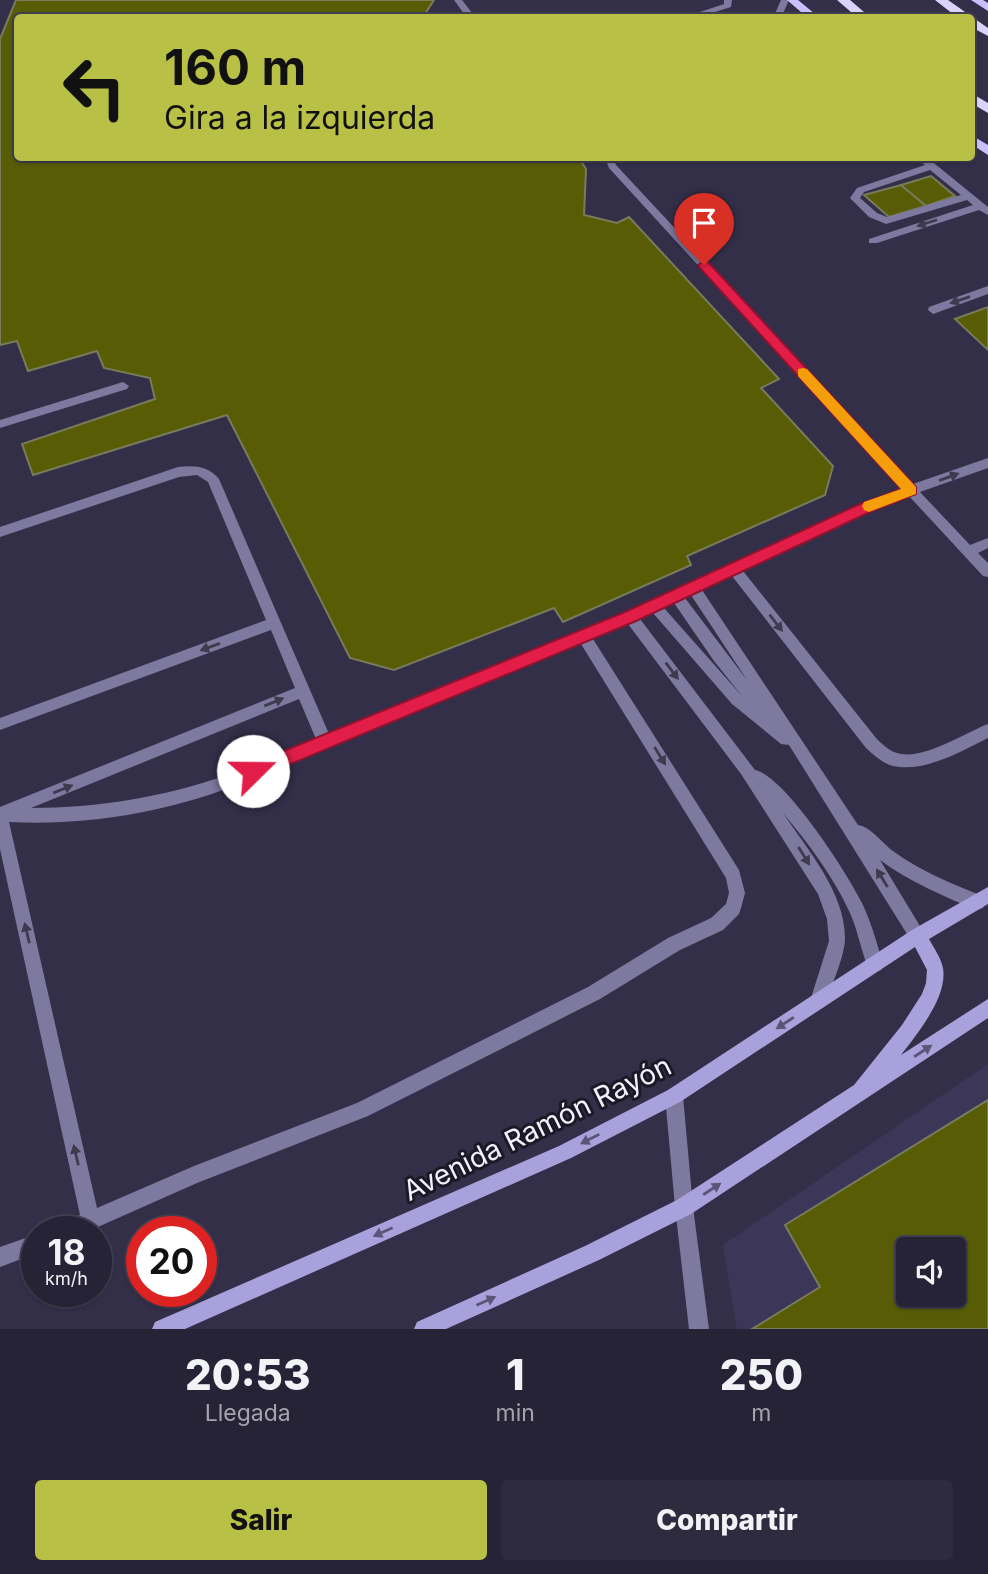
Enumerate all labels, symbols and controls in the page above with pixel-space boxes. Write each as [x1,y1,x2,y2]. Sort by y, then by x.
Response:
text: 160 m [164,38,306,97]
icon: left [49,42,140,133]
text: Gira a la izquierda [164,98,435,137]
pin [674,193,734,265]
icon: arrive [685,204,723,242]
one-way arrow [916,219,937,229]
one-way arrow [950,295,971,306]
one-way arrow [939,471,960,482]
one-way arrow [768,614,783,631]
one-way arrow [200,642,221,653]
one-way arrow [664,662,678,680]
one-way arrow [263,697,284,708]
position arrow [216,734,290,808]
one-way arrow [654,747,667,766]
one-way arrow [53,783,74,794]
one-way arrow [798,847,810,866]
one-way arrow [875,869,888,888]
one-way arrow [21,922,32,944]
one-way arrow [775,1016,795,1029]
one-way arrow [914,1044,932,1058]
street label: Avenida Ramón Rayón [397,1048,677,1208]
one-way arrow [580,1133,600,1144]
one-way arrow [71,1144,82,1166]
one-way arrow [702,1182,722,1195]
speed limit sign: 20 [126,1216,217,1307]
one-way arrow [372,1227,393,1238]
text: 18 [48,1231,85,1273]
map controls [896,1237,966,1307]
button: sound [896,1237,966,1307]
text: km/h [45,1268,88,1289]
one-way arrow [476,1295,497,1306]
text: 20:53 [185,1349,311,1400]
text: 1 [506,1349,524,1400]
text: 250 [720,1349,803,1400]
text: Llegada [205,1399,291,1427]
text: min [496,1399,535,1427]
text: m [751,1399,771,1427]
button: Salir [35,1480,487,1560]
button: Compartir [501,1480,953,1560]

